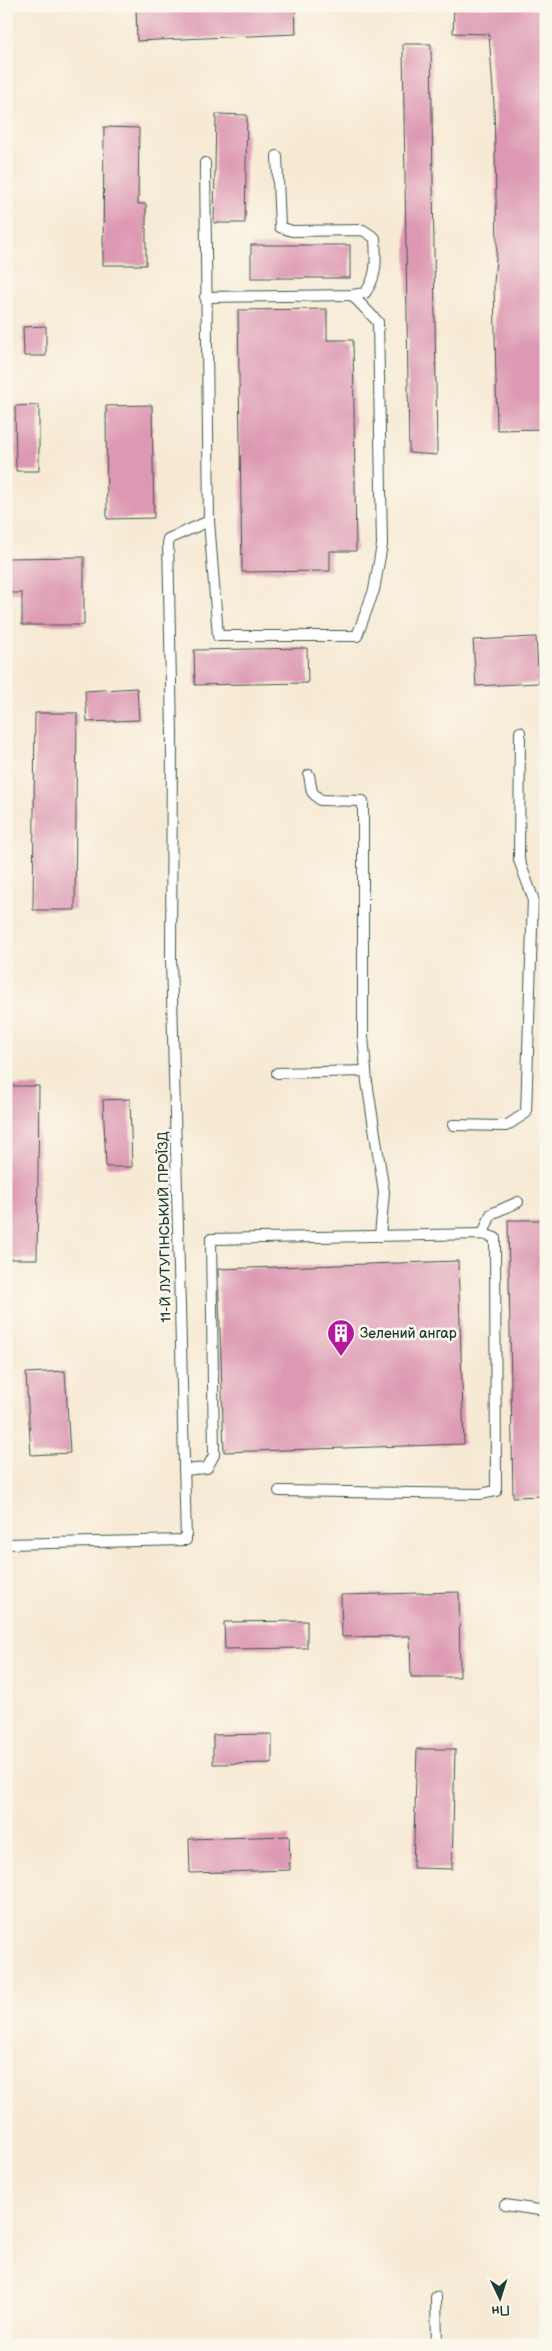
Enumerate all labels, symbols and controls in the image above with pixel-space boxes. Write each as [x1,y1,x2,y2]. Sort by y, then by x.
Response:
street label: 11-Й ЛУТУГІНСЬКИЙ ПРОЇЗД [154,1131,175,1323]
building icon: Зелений ангар [326,1318,356,1357]
place label: Зелений ангар [360,1325,457,1342]
north arrow [474,2274,524,2324]
text: Пн [491,2301,511,2320]

